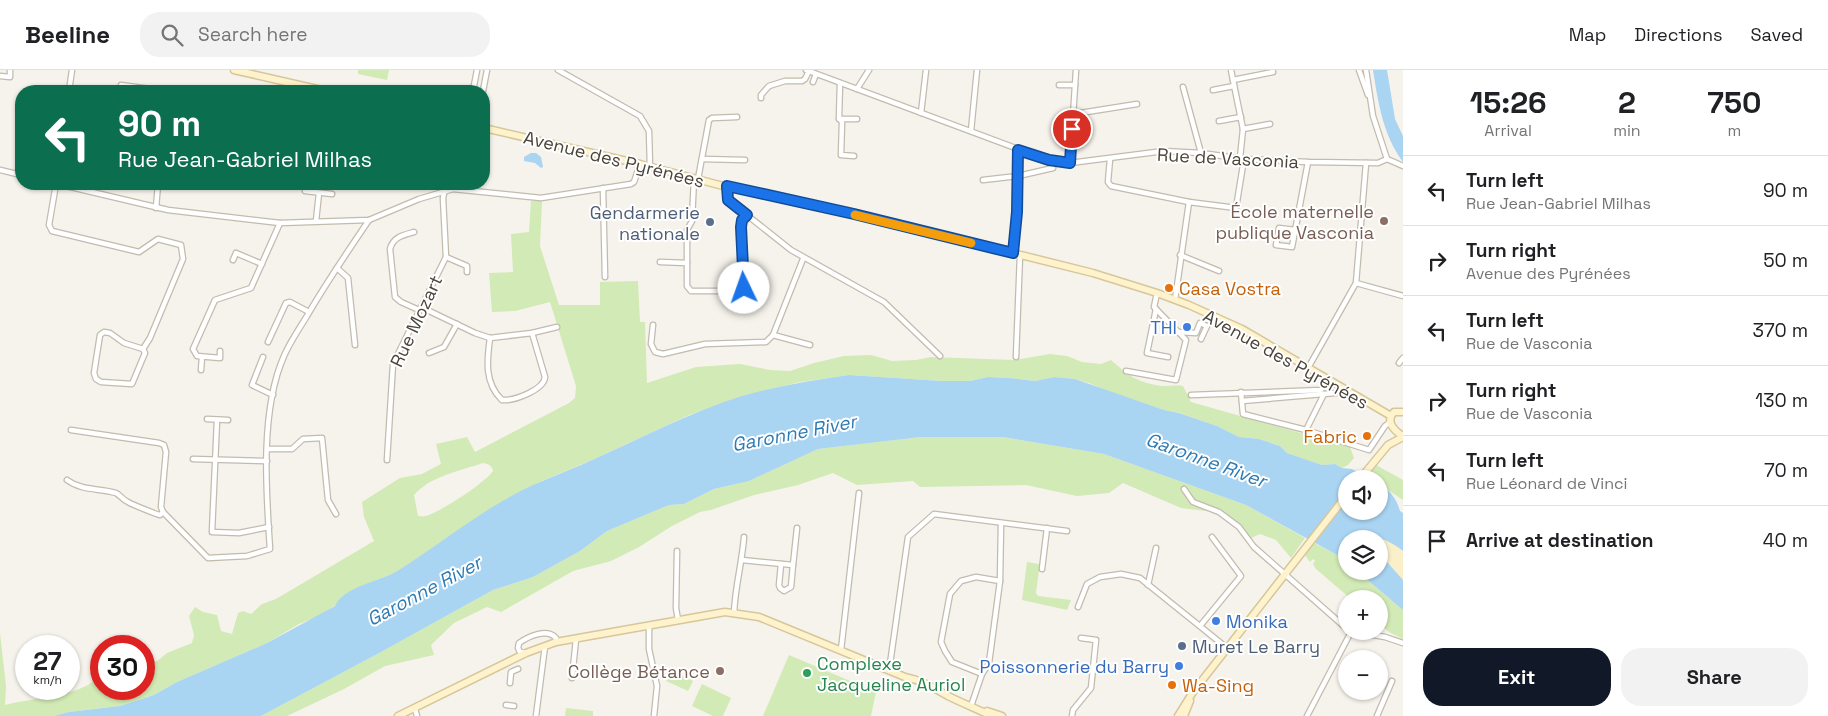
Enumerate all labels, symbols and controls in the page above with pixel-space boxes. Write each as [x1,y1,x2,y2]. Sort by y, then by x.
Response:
search box [140,12,490,57]
text: Beeline [25,19,110,50]
icon: search [158,21,186,49]
text: Search here [198,22,308,47]
text: Map [1569,23,1606,46]
text: Directions [1634,23,1723,46]
text: Saved [1751,23,1803,46]
text: 15:26 [1470,83,1547,122]
text: 2 [1618,83,1636,122]
text: 750 [1707,83,1761,122]
text: 90 m [118,102,201,146]
icon: left [35,105,100,170]
pin [1051,108,1093,150]
icon: arrive [1058,115,1086,143]
text: Arrival [1484,120,1532,141]
text: min [1613,120,1641,141]
text: m [1727,120,1741,141]
street label: Avenue des Pyrénées [521,125,707,193]
street label: Rue de Vasconia [1156,143,1300,173]
text: Rue Jean-Gabriel Milhas [118,145,372,173]
text: Turn left [1466,168,1544,193]
icon: left [1423,177,1451,205]
text: 90 m [1763,178,1808,203]
text: Rue Jean-Gabriel Milhas [1466,193,1651,214]
place label: École maternelle publique Vasconia [1215,200,1374,244]
place label: Gendarmerie nationale [590,201,700,245]
marker: École maternelle publique Vasconia [1378,215,1390,227]
marker: Gendarmerie nationale [704,216,716,228]
text: Turn right [1466,238,1556,263]
icon: right [1423,247,1451,275]
text: 50 m [1763,248,1808,273]
position arrow [717,261,769,313]
text: Avenue des Pyrénées [1466,263,1631,284]
street label: Rue Mozart [385,271,447,371]
place label: Casa Vostra [1179,277,1281,300]
marker: Casa Vostra [1163,282,1175,294]
street label: Avenue des Pyrénées [1199,304,1373,414]
text: Turn left [1466,308,1544,333]
place label: THI [1150,316,1177,339]
icon: left [1423,317,1451,345]
text: 370 m [1753,318,1808,343]
marker: THI [1181,321,1193,333]
text: Rue de Vasconia [1466,333,1592,354]
text: Turn right [1466,378,1556,403]
icon: right [1423,387,1451,415]
text: 130 m [1755,388,1808,413]
text: Rue de Vasconia [1466,403,1592,424]
water label: Garonne River [730,408,860,457]
place label: Fabric [1304,425,1357,448]
water label: Garonne River [1142,427,1271,494]
marker: Fabric [1361,430,1373,442]
text: Turn left [1466,448,1544,473]
icon: left [1423,457,1451,485]
text: 70 m [1764,458,1808,483]
map controls [1338,470,1388,700]
button: sound [1338,470,1388,520]
text: Rue Léonard de Vinci [1466,473,1627,494]
icon: arrive [1423,527,1451,555]
text: Arrive at destination [1466,528,1654,553]
text: 40 m [1763,528,1808,553]
button: layers [1338,530,1388,580]
water label: Garonne River [362,549,487,632]
button: + [1338,590,1388,640]
place label: Monika [1226,610,1288,633]
marker: Monika [1210,615,1222,627]
speed limit sign: 30 [90,635,155,700]
place label: Muret Le Barry [1192,635,1320,658]
marker: Muret Le Barry [1176,640,1188,652]
text: 27 [33,645,62,677]
button: Exit [1423,648,1611,706]
button: Share [1621,648,1808,706]
button: − [1338,650,1388,700]
place label: Complexe Jacqueline Auriol [817,652,965,696]
place label: Poissonnerie du Barry [980,655,1169,678]
place label: Collège Bétance [568,660,710,683]
marker: Poissonnerie du Barry [1173,660,1185,672]
marker: Collège Bétance [714,665,726,677]
marker: Complexe Jacqueline Auriol [801,667,813,679]
text: km/h [33,672,62,688]
place label: Wa-Sing [1182,674,1254,697]
marker: Wa-Sing [1166,679,1178,691]

